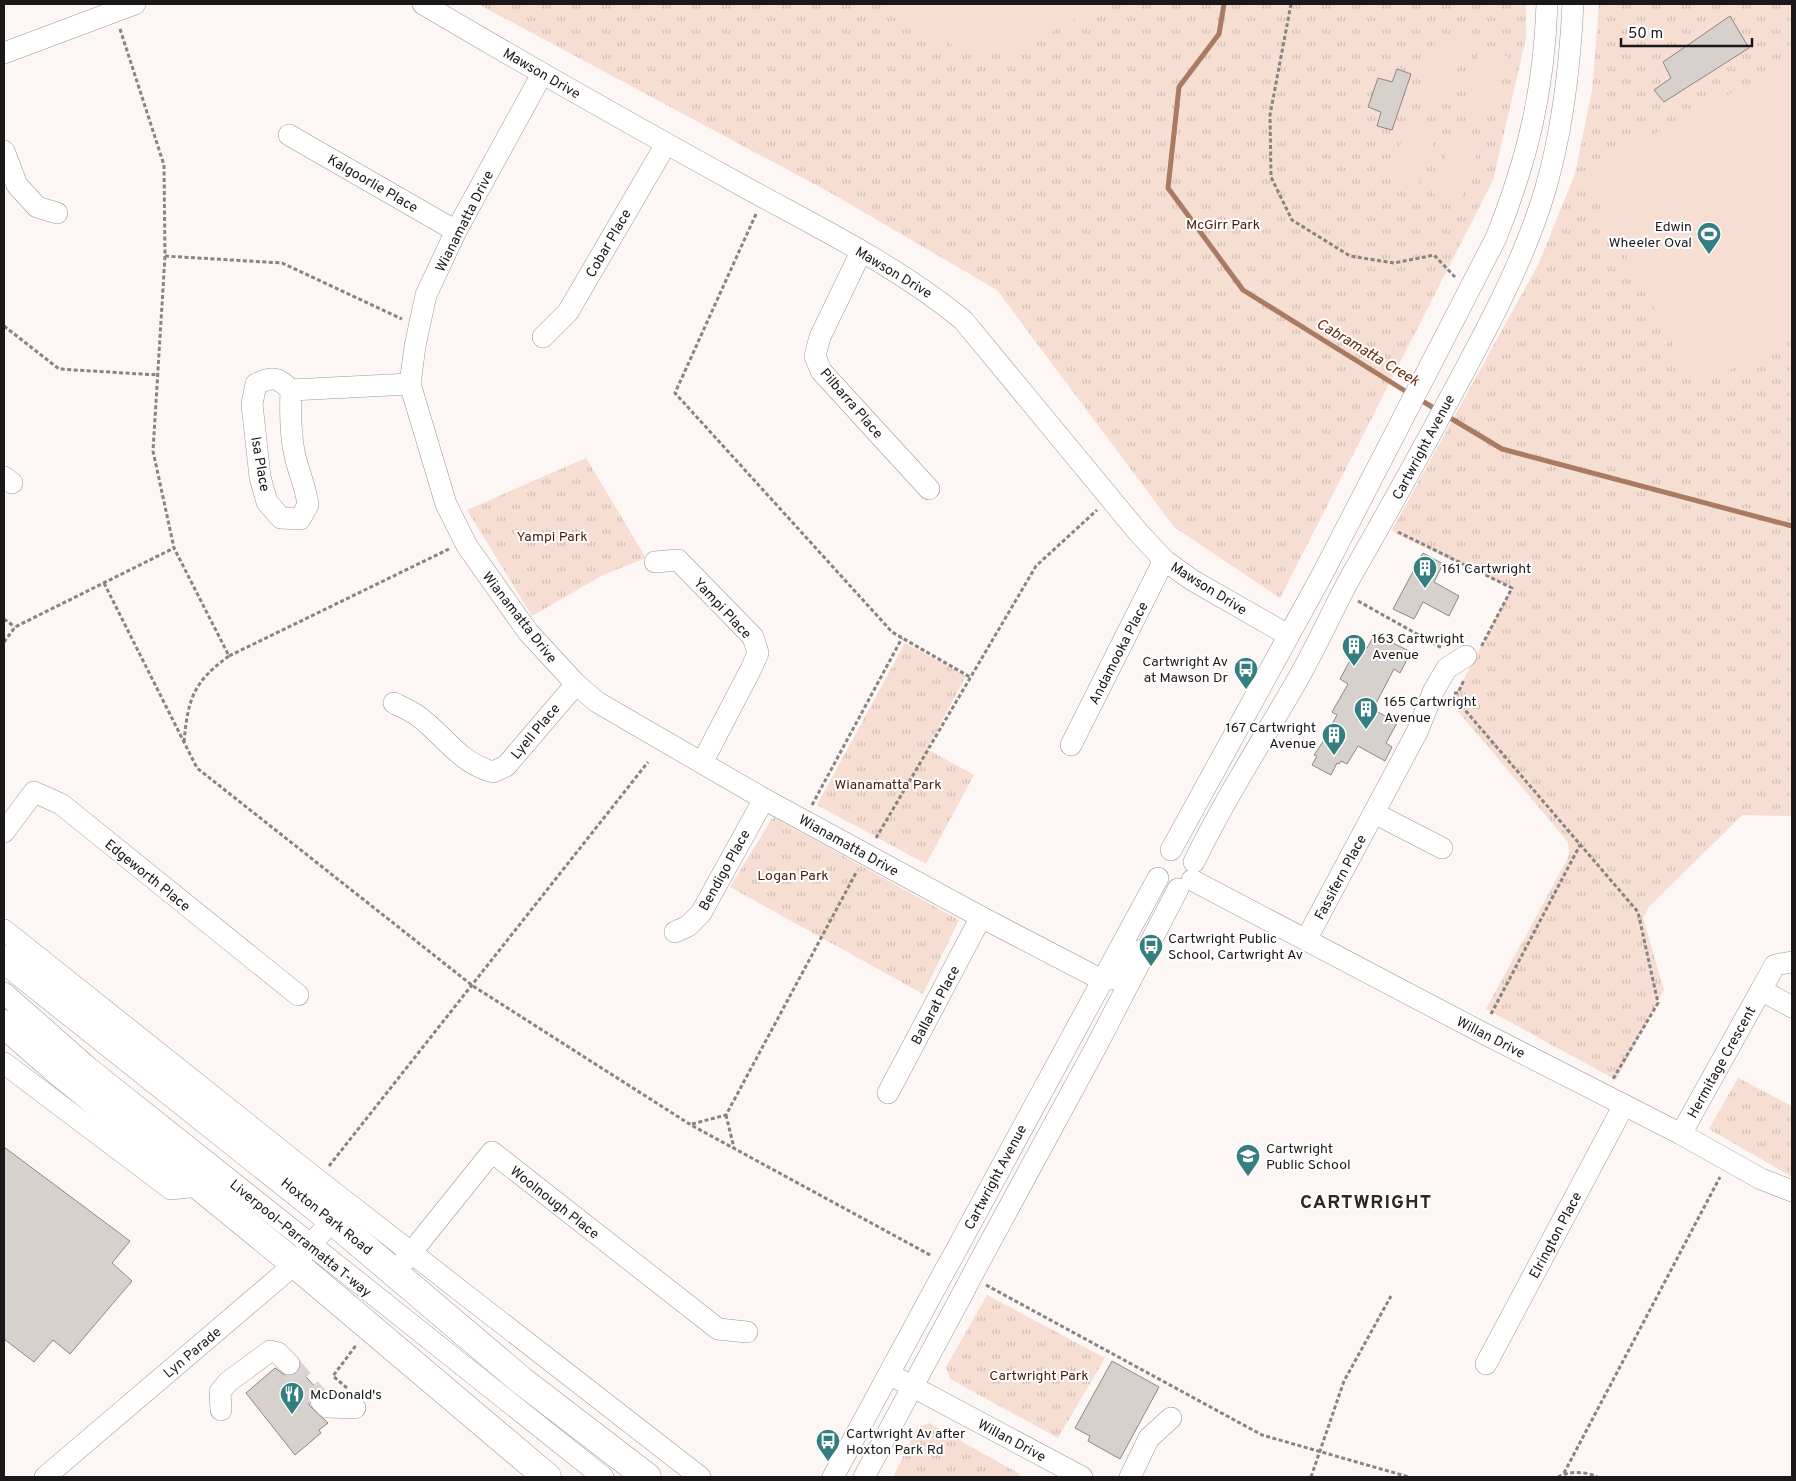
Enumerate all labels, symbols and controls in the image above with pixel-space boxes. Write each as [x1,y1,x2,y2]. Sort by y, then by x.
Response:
scale bar [1621,15,1752,47]
text: 50 m [1628,25,1663,44]
street label: Mawson Drive [500,45,583,103]
street label: Kalgoorlie Place [324,151,421,217]
street label: Wianamatta Drive [432,168,498,275]
street label: Cobar Place [583,207,636,281]
park label: McGirr Park [1186,217,1260,234]
place label: Edwin Wheeler Oval [1609,219,1692,252]
sports icon: Edwin Wheeler Oval [1696,221,1722,255]
street label: Mawson Drive [852,244,935,303]
water label: Cabramatta Creek [1312,315,1423,392]
street label: Pilbarra Place [816,365,886,443]
street label: Cartwright Avenue [1389,392,1459,503]
street label: Isa Place [246,435,273,493]
park label: Yampi Park [516,529,588,546]
building icon: 161 Cartwright [1412,555,1438,589]
street label: Mawson Drive [1167,559,1249,619]
place label: 161 Cartwright [1442,561,1531,578]
street label: Wianamatta Drive [478,569,560,667]
street label: Yampi Place [689,575,754,643]
street label: Andamooka Place [1086,599,1153,708]
place label: 163 Cartwright Avenue [1372,631,1464,664]
building icon: 163 Cartwright Avenue [1341,633,1367,667]
place label: Cartwright Av at Mawson Dr [1142,654,1229,687]
bus stop icon: Cartwright Av at Mawson Dr [1233,656,1259,690]
place label: 165 Cartwright Avenue [1384,694,1477,727]
building icon: 165 Cartwright Avenue [1353,696,1379,730]
street label: Lyell Place [508,701,564,763]
place label: 167 Cartwright Avenue [1226,720,1316,753]
building icon: 167 Cartwright Avenue [1321,722,1347,756]
park label: Wianamatta Park [834,777,942,794]
street label: Wianamatta Drive [795,812,901,881]
street label: Bendigo Place [696,827,755,914]
street label: Fassifern Place [1312,832,1371,923]
street label: Edgeworth Place [101,836,193,916]
park label: Logan Park [757,868,829,885]
place label: Cartwright Public School, Cartwright Av [1168,931,1303,964]
bus stop icon: Cartwright Public School, Cartwright Av [1138,933,1164,967]
street label: Ballarat Place [908,963,964,1048]
street label: Hermitage Crescent [1684,1004,1760,1122]
street label: Willan Drive [1453,1014,1527,1063]
street label: Cartwright Avenue [961,1122,1031,1233]
place label: Cartwright Public School [1266,1141,1351,1174]
school or university icon: Cartwright Public School [1235,1143,1261,1177]
street label: Woolnough Place [506,1163,602,1243]
street label: Hoxton Park Road [277,1175,375,1259]
street label: Liverpool–Parramatta T-way [226,1177,374,1302]
street label: Elrington Place [1526,1189,1586,1282]
district label: CARTWRIGHT [1300,1191,1432,1215]
street label: Lyn Parade [161,1324,225,1382]
park label: Cartwright Park [989,1368,1089,1385]
restaurant icon: McDonald's [279,1381,305,1415]
place label: McDonald's [310,1387,382,1404]
street label: Willan Drive [974,1416,1048,1466]
place label: Cartwright Av after Hoxton Park Rd [846,1426,966,1459]
bus stop icon: Cartwright Av after Hoxton Park Rd [815,1428,841,1462]

